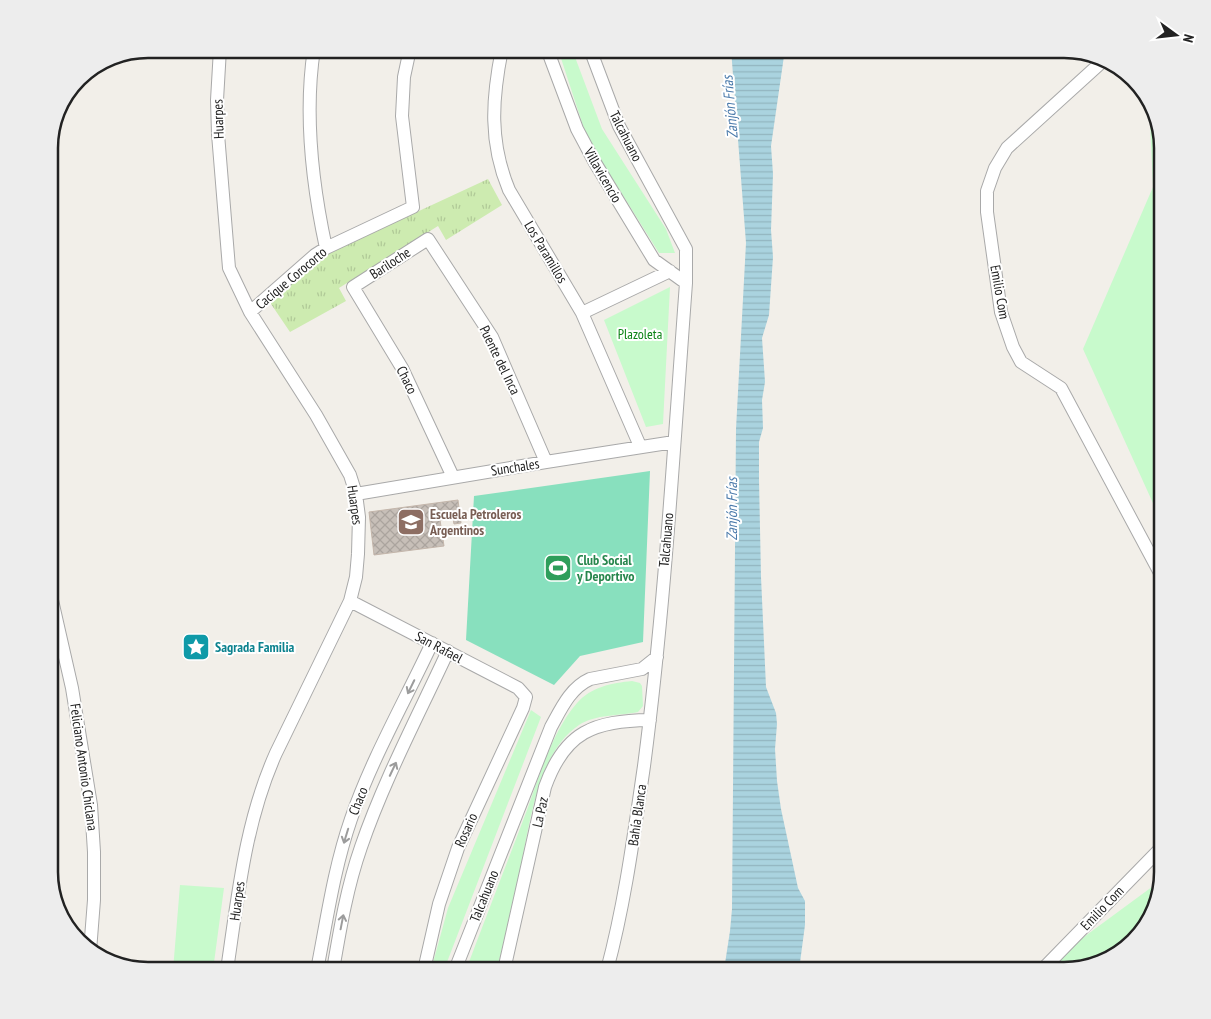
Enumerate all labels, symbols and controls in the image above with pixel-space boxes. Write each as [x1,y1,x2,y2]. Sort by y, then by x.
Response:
north arrow [1151,10,1201,60]
text: N [1179,32,1198,44]
water label: Zanjón Frías [717,73,742,139]
street label: Huarpes [208,99,228,139]
street label: Talcahuano [606,108,646,164]
street label: Villavicencio [579,143,626,206]
street label: Los Paramillos [520,218,572,287]
street label: Cacique Corocorto [252,243,330,313]
street label: Bariloche [366,243,414,283]
street label: Emilio Com [986,264,1014,320]
street label: Puente del Inca [476,323,524,397]
park label: Plazoleta [618,325,662,343]
street label: Chaco [392,363,422,397]
street label: Sunchales [490,454,541,480]
water label: Zanjón Frías [722,476,741,541]
street label: Huarpes [343,484,367,526]
place label: Escuela Petroleros Argentinos [429,505,521,539]
school or university icon: Escuela Petroleros Argentinos [396,507,426,537]
street label: Talcahuano [655,512,677,568]
place label: Club Social y Deportivo [576,551,634,585]
sports icon: Club Social y Deportivo [543,553,573,583]
street label: San Rafael [412,627,467,667]
place icon: Sagrada Familia [181,632,211,662]
place label: Sagrada Familia [215,638,295,656]
one-way arrow [406,679,415,694]
street label: Feliciano Antonio Chiclana [66,702,102,832]
one-way arrow [389,762,398,777]
street label: Bahía Blanca [624,783,650,847]
street label: Chaco [344,784,372,818]
street label: La Paz [528,795,552,829]
street label: Rosario [451,810,481,850]
one-way arrow [340,827,350,843]
street label: Talcahuano [465,867,503,925]
street label: Huarpes [225,880,249,922]
street label: Emilio Com [1077,882,1127,934]
one-way arrow [337,915,347,931]

